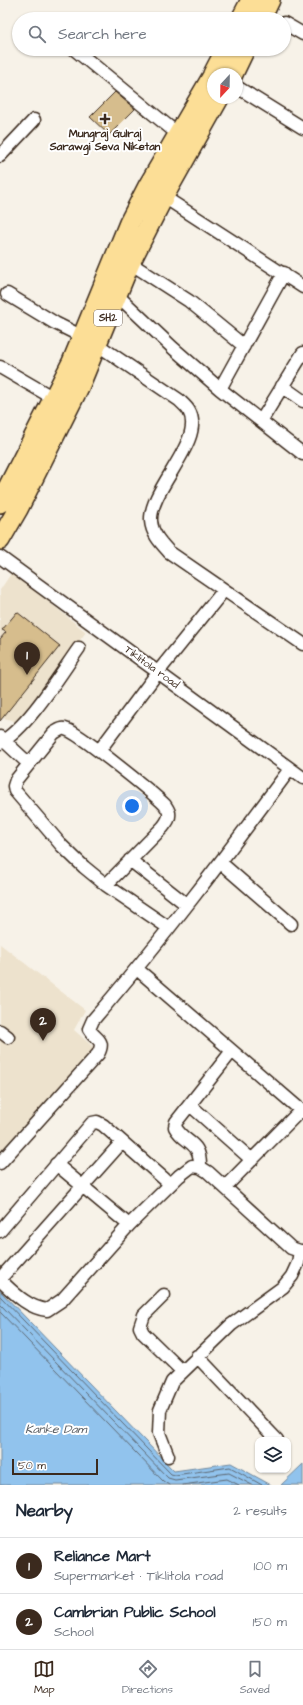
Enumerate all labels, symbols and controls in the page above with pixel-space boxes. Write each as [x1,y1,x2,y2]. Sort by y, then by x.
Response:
search box [12,12,291,56]
icon: search [26,23,48,45]
text: Search here [58,24,147,45]
north arrow [207,68,243,104]
marker: Mungraj Gulraj Sarawgi Seva Niketan [99,113,111,125]
place label: Mungraj Gulraj Sarawgi Seva Niketan [49,126,161,156]
road number: SH2 [94,310,122,326]
pin: 1 [14,642,40,675]
street label: Tiklitola road [121,642,183,692]
your location [122,796,142,816]
pin: 2 [30,1008,56,1041]
water label: Kanke Dam [25,1421,88,1438]
map controls [255,1437,291,1473]
button: layers [255,1437,291,1473]
scale bar [12,1457,98,1476]
text: 50 m [18,1458,46,1473]
text: Nearby [16,1499,73,1523]
text: 2 results [233,1502,287,1520]
text: Reliance Mart [54,1546,151,1567]
text: 1 [28,1557,30,1575]
text: 100 m [254,1557,287,1575]
text: Supermarket · Tiklitola road [54,1567,223,1585]
text: Cambrian Public School [54,1602,216,1623]
text: 2 [25,1613,33,1631]
text: 150 m [253,1613,287,1631]
text: School [54,1623,94,1641]
tab: Map [33,1658,55,1697]
tab: Directions [122,1658,173,1697]
tab: Saved [240,1658,270,1697]

